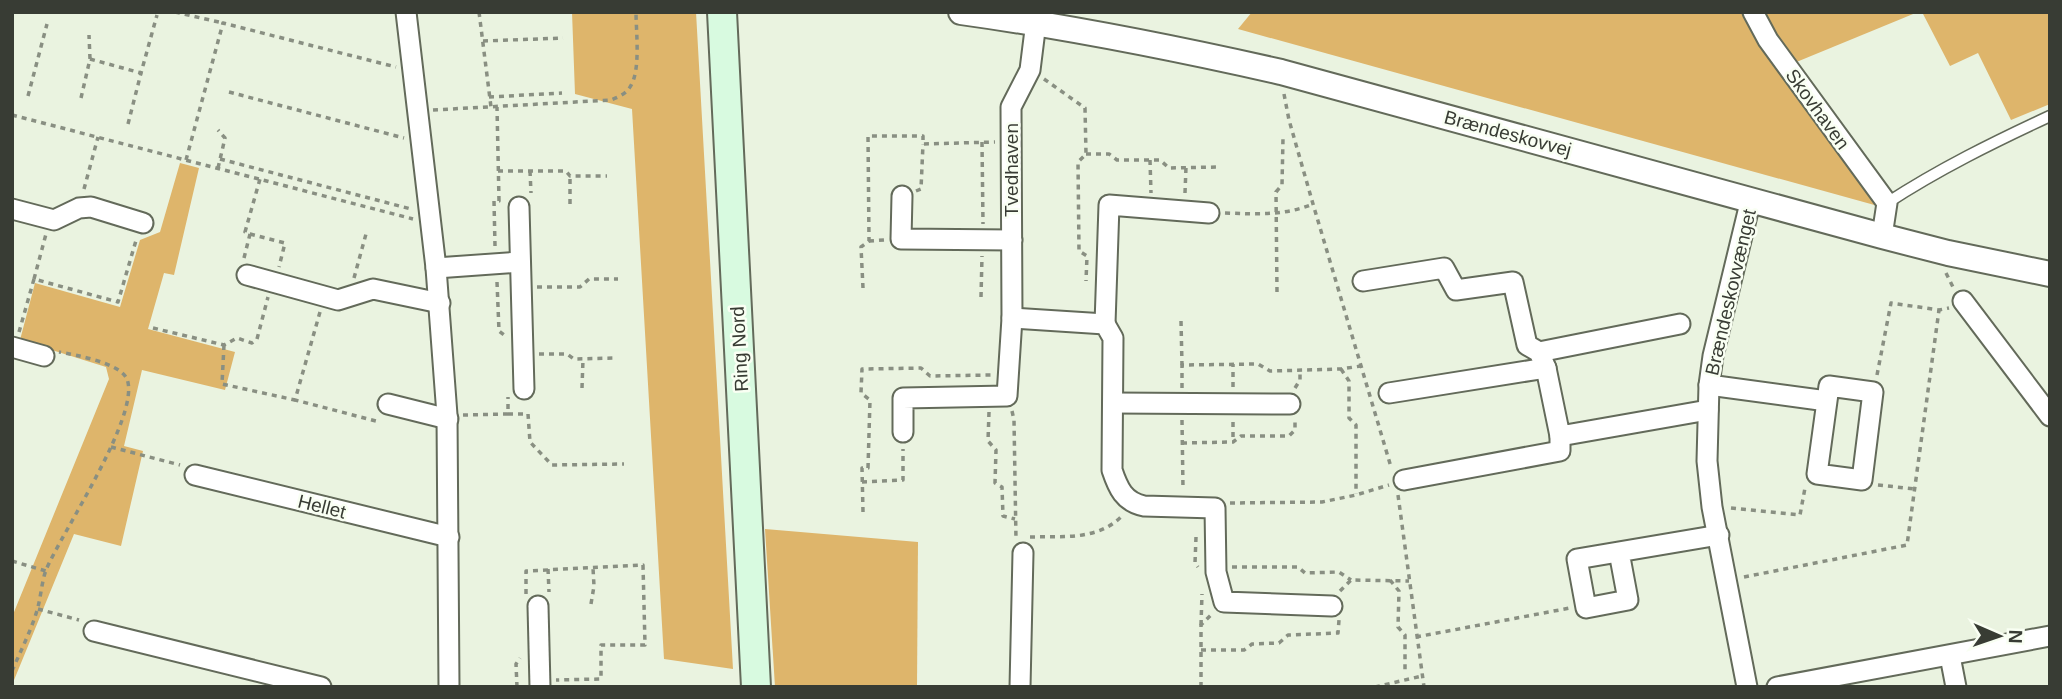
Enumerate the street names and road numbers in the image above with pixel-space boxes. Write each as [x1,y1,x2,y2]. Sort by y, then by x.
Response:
street label: Skovhaven [1781,65,1854,153]
street label: Brændeskovvej [1442,106,1574,161]
street label: Tvedhaven [1001,123,1022,217]
street label: Brændeskovvænget [1701,206,1760,377]
street label: Ring Nord [727,306,752,392]
street label: Hellet [296,490,349,523]

